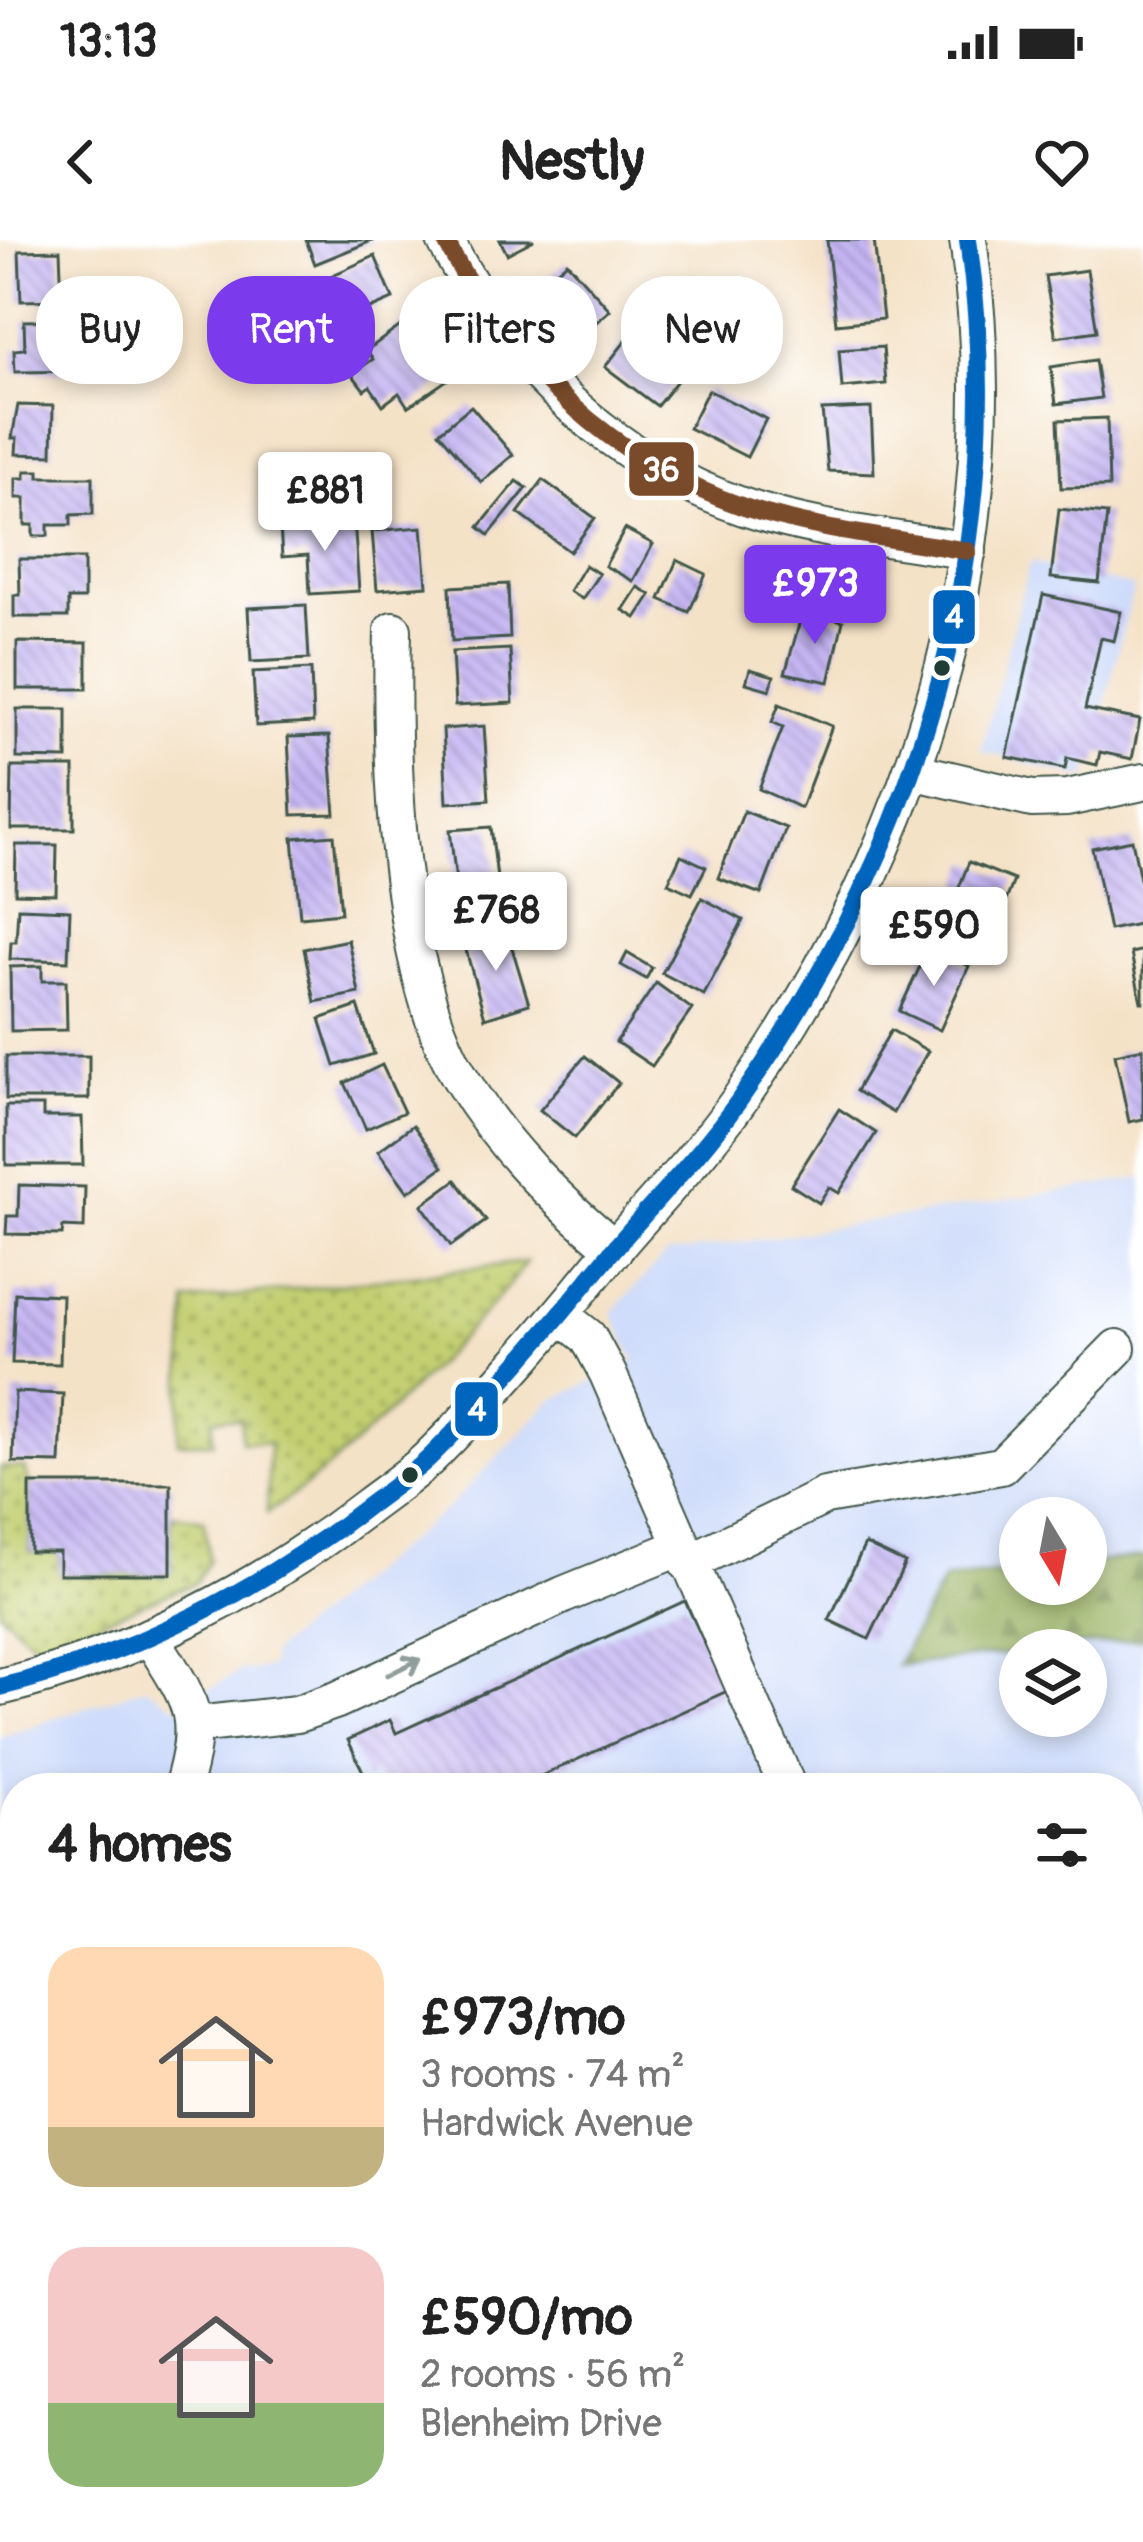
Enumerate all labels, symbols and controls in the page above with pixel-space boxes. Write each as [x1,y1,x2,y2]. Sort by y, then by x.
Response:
text: 13:13 [60,14,157,70]
text: Nestly [499,128,644,196]
icon: back [48,129,114,195]
icon: heart [1029,129,1095,195]
chip: Buy [36,276,183,384]
chip: Rent [207,276,375,384]
chip: Filters [399,276,597,384]
chip: New [621,276,783,384]
line badge: 36 [627,440,696,498]
text: 36 [642,450,680,491]
pin: £881 [254,452,396,554]
text: £881 [285,466,365,515]
pin: £973 [744,545,886,647]
text: £973 [771,559,859,608]
line badge: 4 [931,588,977,646]
text: 4 [944,597,964,638]
unlabelled marker [931,657,953,679]
pin: £768 [425,872,567,974]
text: £768 [452,886,540,935]
pin: £590 [863,887,1005,989]
text: £590 [888,901,980,950]
line badge: 4 [453,1380,500,1438]
text: 4 [467,1390,487,1431]
unlabelled marker [399,1464,421,1486]
north arrow [999,1497,1107,1605]
map controls [999,1497,1107,1737]
button: layers [999,1629,1107,1737]
one-way arrow [385,1655,421,1677]
icon: filters [1029,1812,1095,1878]
text: 4 homes [48,1813,232,1877]
text: £973/mo [420,1986,625,2050]
icon: home [144,1995,288,2139]
text: 3 rooms · 74 m² [420,2050,685,2099]
text: Hardwick Avenue [420,2099,693,2148]
text: £590/mo [420,2286,633,2350]
icon: home [144,2295,288,2439]
text: 2 rooms · 56 m² [420,2350,685,2399]
text: Blenheim Drive [420,2399,662,2448]

